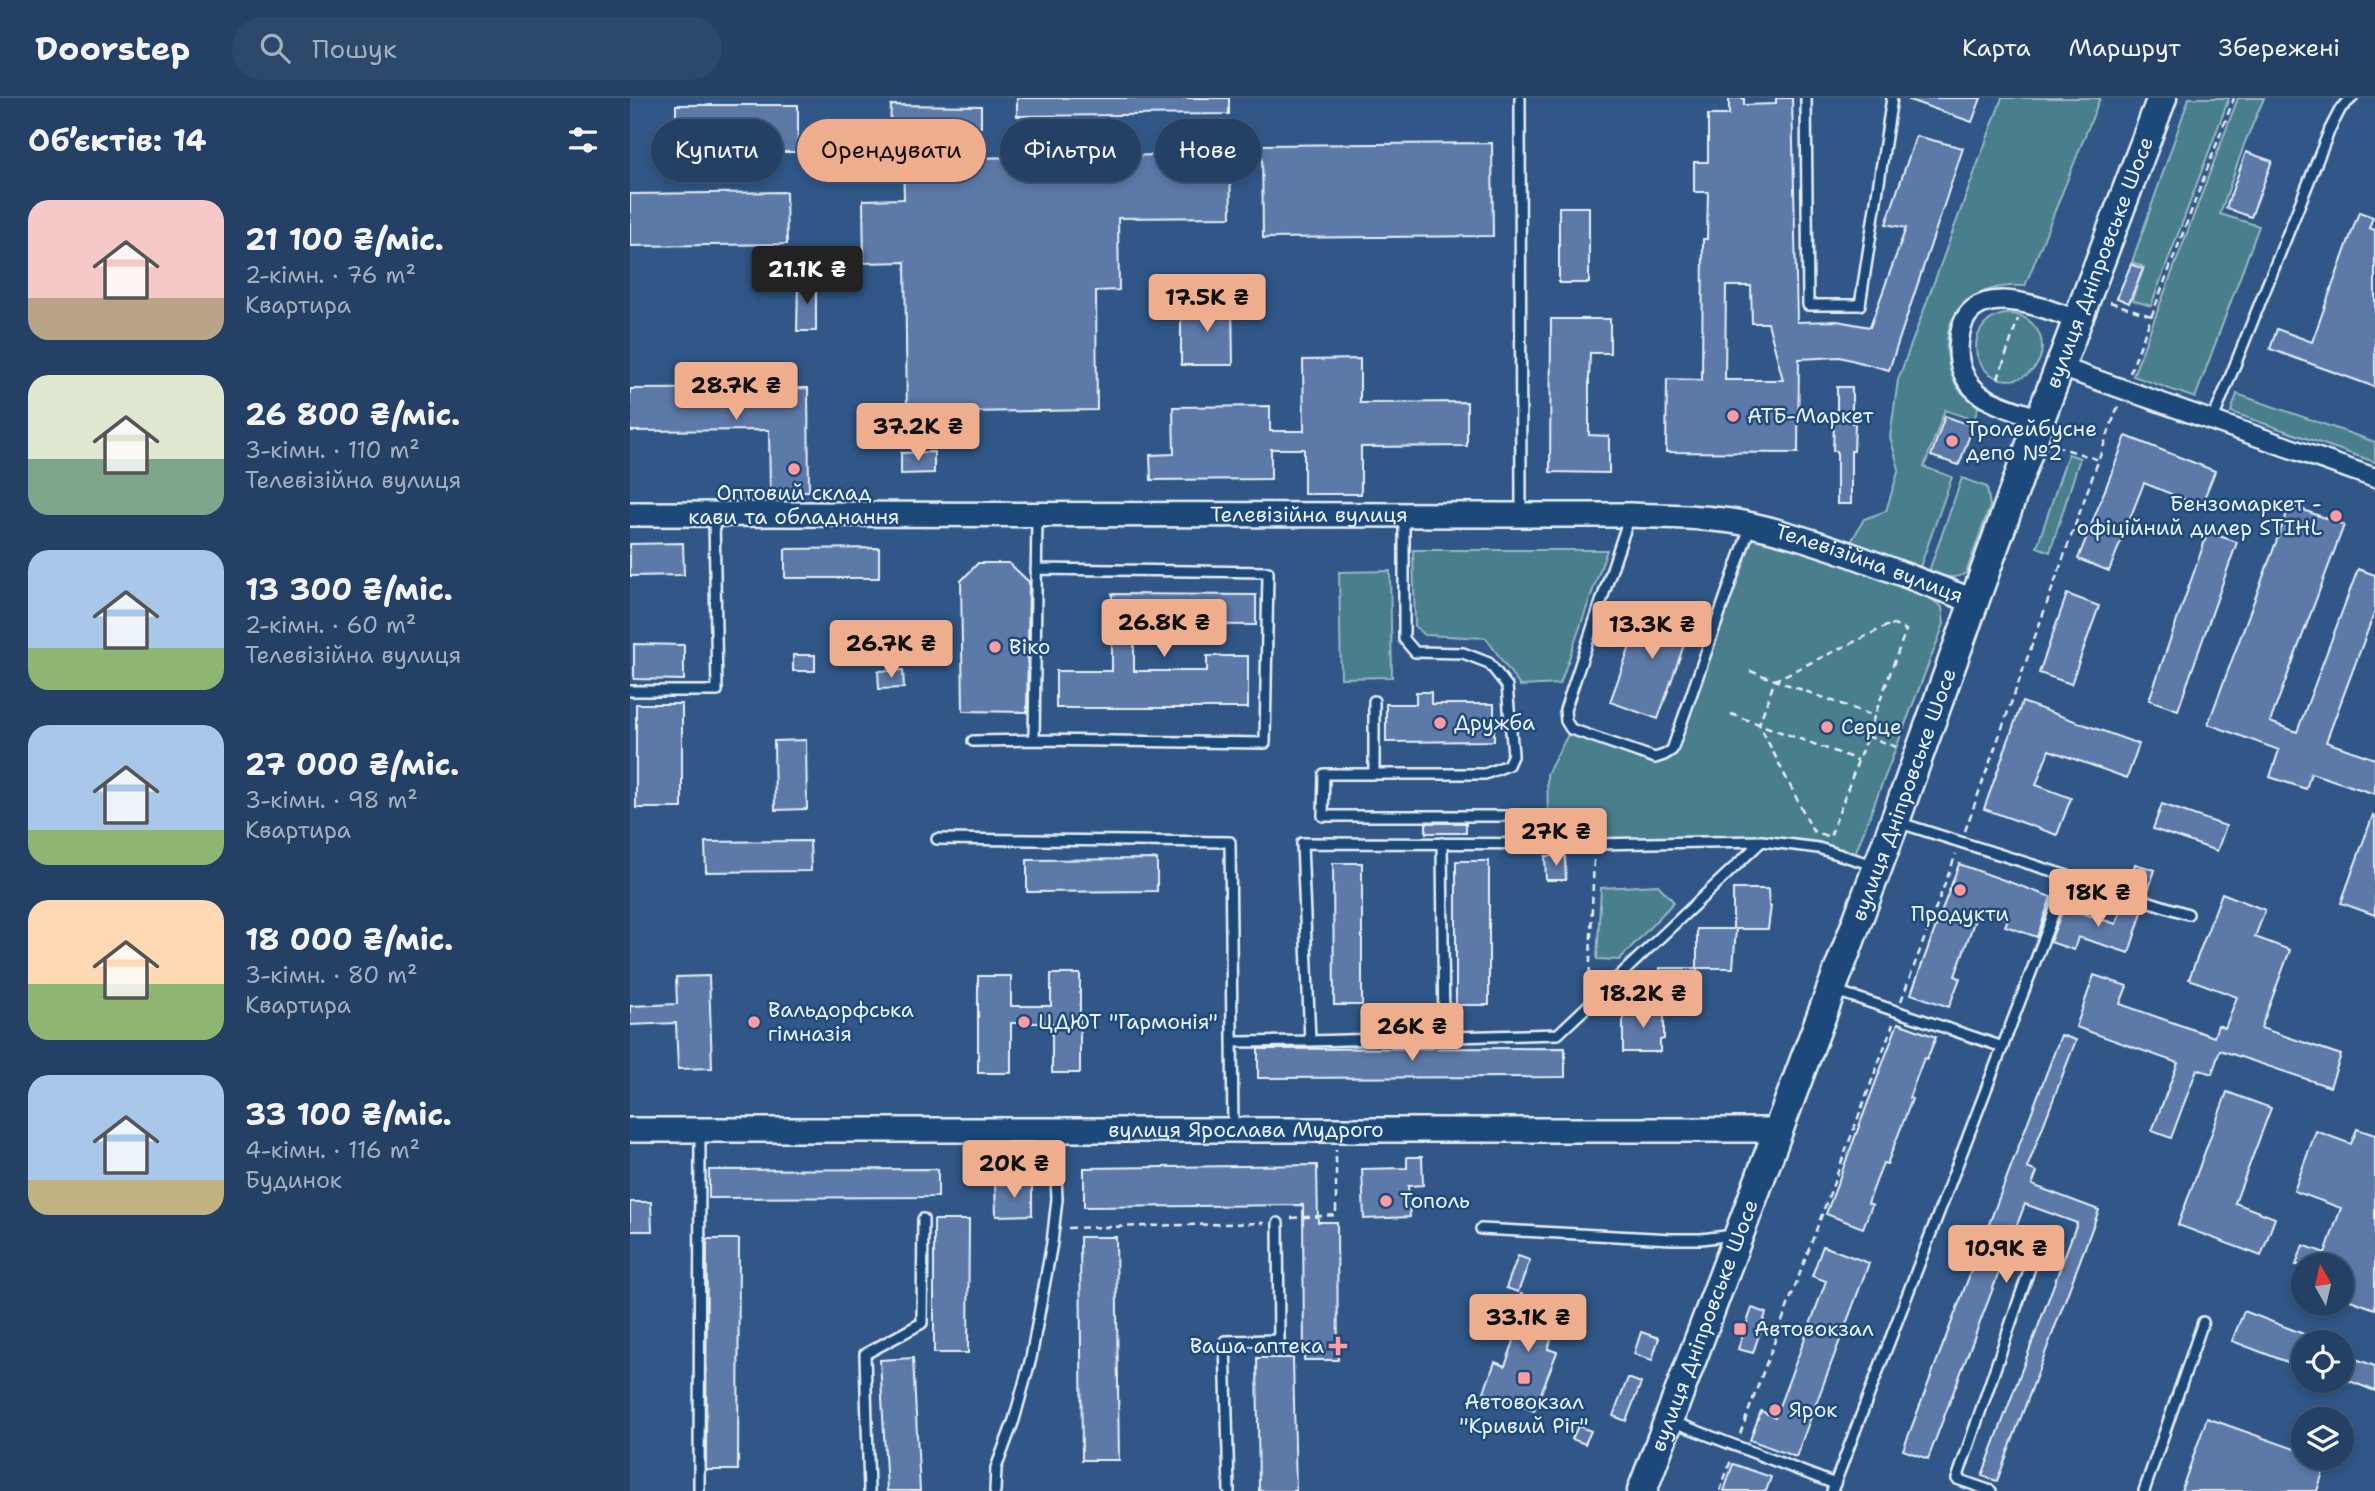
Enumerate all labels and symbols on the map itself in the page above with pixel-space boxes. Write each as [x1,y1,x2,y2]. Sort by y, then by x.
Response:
street label: вулиця Дніпровське Шосе [2039,133,2160,392]
pin: 21.1K ₴ [742,246,872,306]
pin: 17.5K ₴ [1142,274,1272,334]
pin: 28.7K ₴ [671,362,801,422]
place label: АТБ-Маркет [1747,402,1874,430]
pin: 37.2K ₴ [853,404,983,463]
marker: АТБ-Маркет [1725,408,1741,424]
place label: Тролейбусне депо №2 [1966,415,2097,467]
marker: Тролейбусне депо №2 [1944,433,1960,449]
marker: Оптовий склад кави та обладнання [786,461,802,477]
place label: Оптовий склад кави та обладнання [688,479,900,531]
place label: Бензомаркет - офіційний дилер STIHL [2077,490,2322,542]
street label: Телевізійна вулиця [1210,501,1408,529]
marker: Бензомаркет - офіційний дилер STIHL [2328,508,2344,524]
street label: Телевізійна вулиця [1772,517,1967,610]
pin: 26.8K ₴ [1099,600,1229,659]
pin: 13.3K ₴ [1587,602,1717,661]
pin: 26.7K ₴ [826,620,956,680]
place label: Віко [1009,633,1051,661]
marker: Віко [987,639,1003,655]
street label: вулиця Дніпровське Шосе [1845,664,1963,925]
place label: Дружба [1454,709,1535,737]
place label: Серце [1841,713,1902,741]
marker: Дружба [1432,715,1448,731]
marker: Серце [1819,719,1835,735]
pin: 27K ₴ [1507,808,1605,868]
pin: 18K ₴ [2049,870,2147,929]
marker: Продукти [1952,882,1968,898]
place label: Продукти [1911,900,2009,928]
pin: 18.2K ₴ [1578,970,1708,1030]
place label: Вальдорфська гімназія [768,996,914,1048]
pin: 26K ₴ [1363,1004,1461,1063]
place label: ЦДЮТ "Гармонія" [1038,1008,1218,1036]
marker: Вальдорфська гімназія [746,1014,762,1030]
marker: ЦДЮТ "Гармонія" [1016,1014,1032,1030]
street label: вулиця Ярослава Мудрого [1108,1116,1384,1144]
pin: 20K ₴ [965,1140,1063,1200]
place label: Тополь [1400,1187,1470,1215]
marker: Тополь [1378,1193,1394,1209]
street label: вулиця Дніпровське Шосе [1644,1195,1765,1455]
pin: 10.9K ₴ [1941,1226,2071,1285]
north arrow [2291,1253,2354,1316]
pin: 33.1K ₴ [1463,1294,1593,1354]
place label: Автовокзал [1754,1315,1874,1343]
marker: Автовокзал [1732,1321,1748,1337]
place label: Ваша аптека [1190,1332,1324,1360]
marker: Ваша аптека [1330,1338,1346,1354]
marker: Автовокзал "Кривий Ріг" [1516,1370,1532,1386]
place label: Автовокзал "Кривий Ріг" [1459,1388,1589,1440]
place label: Ярок [1789,1396,1838,1424]
marker: Ярок [1767,1402,1783,1418]

